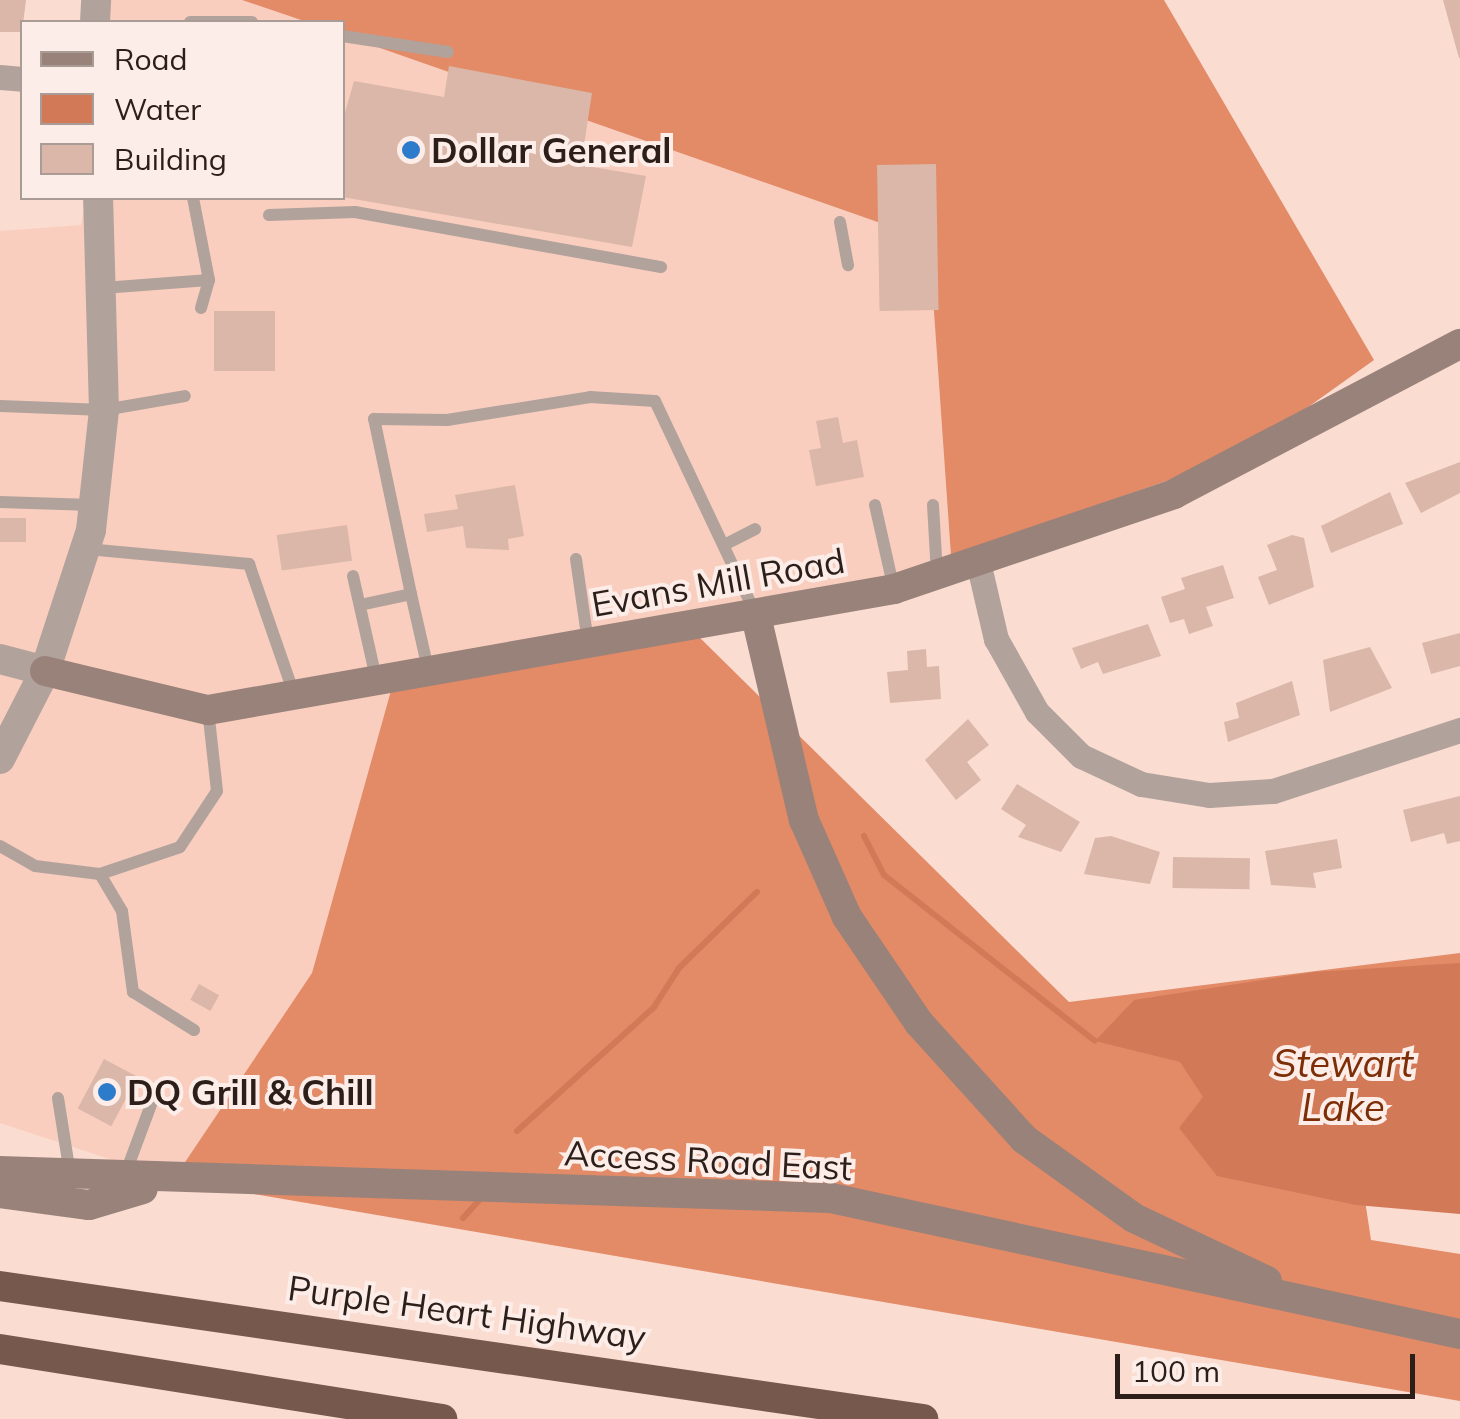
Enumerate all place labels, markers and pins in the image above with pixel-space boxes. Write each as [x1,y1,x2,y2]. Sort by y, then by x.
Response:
place label: Dollar General [431,129,671,171]
marker: Dollar General [400,139,422,161]
place label: DQ Grill & Chill [127,1071,374,1113]
marker: DQ Grill & Chill [96,1081,118,1103]

